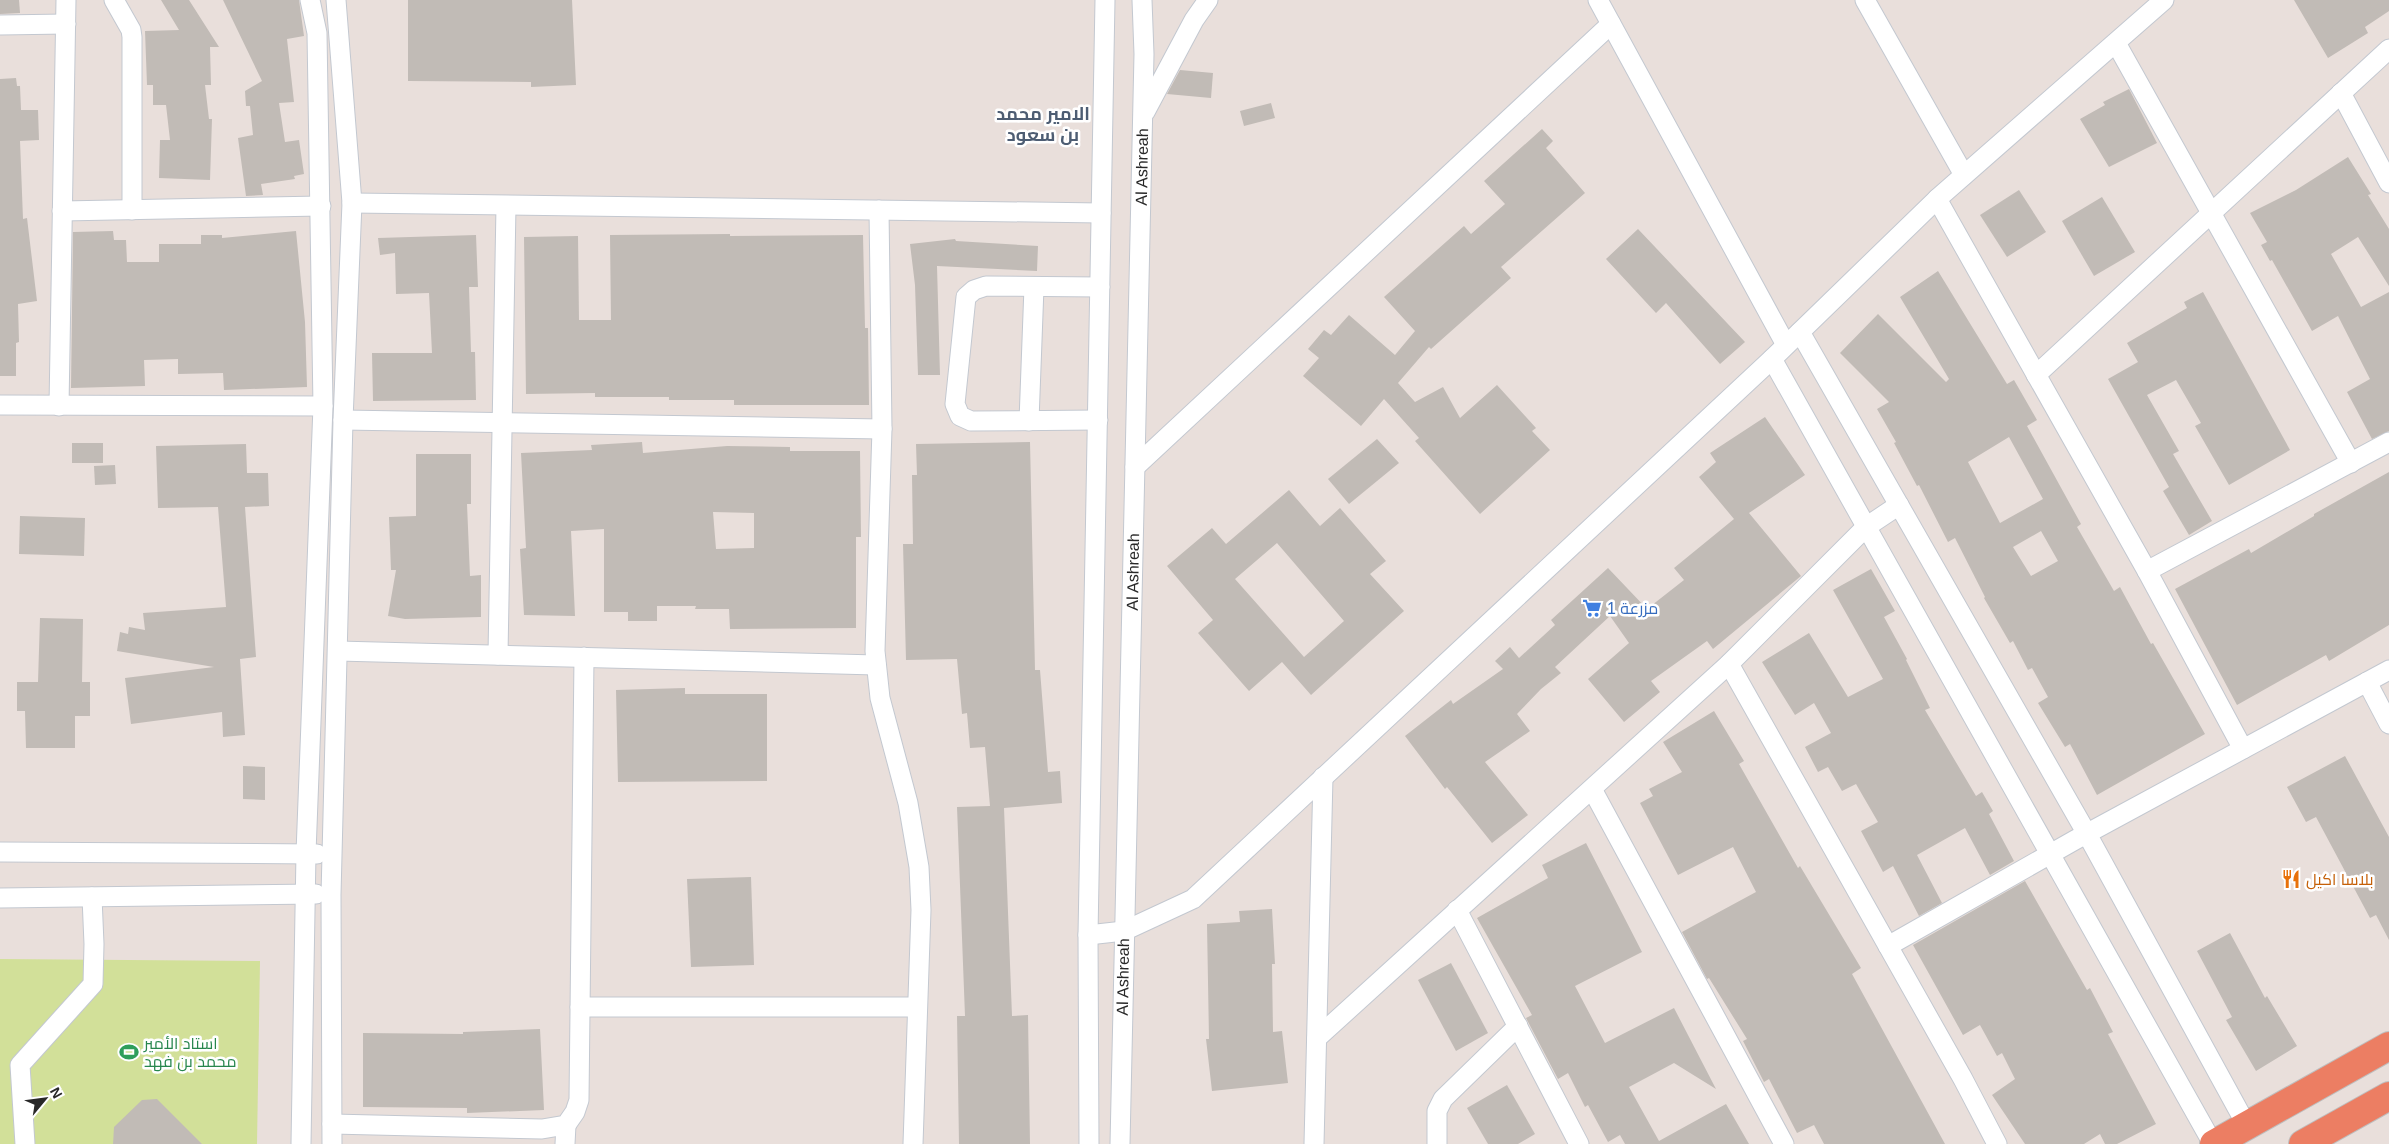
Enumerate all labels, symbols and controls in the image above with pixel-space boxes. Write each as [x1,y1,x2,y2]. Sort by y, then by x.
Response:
district label: الامير محمد بن سعود [996,104,1090,146]
street label: Al Ashreah [1133,128,1151,206]
street label: Al Ashreah [1124,533,1142,611]
supermarket icon: مزرعة 1 [1581,597,1603,619]
place label: مزرعة 1 [1607,600,1658,618]
restaurant icon: بلاسا اكيل [2280,868,2302,890]
place label: بلاسا اكيل [2306,871,2374,890]
street label: Al Ashreah [1114,938,1132,1016]
place label: استاد الأمير محمد بن فهد [143,1035,236,1072]
sports icon: استاد الأمير محمد بن فهد [118,1041,140,1063]
north arrow [20,1074,70,1124]
text: N [47,1084,66,1101]

